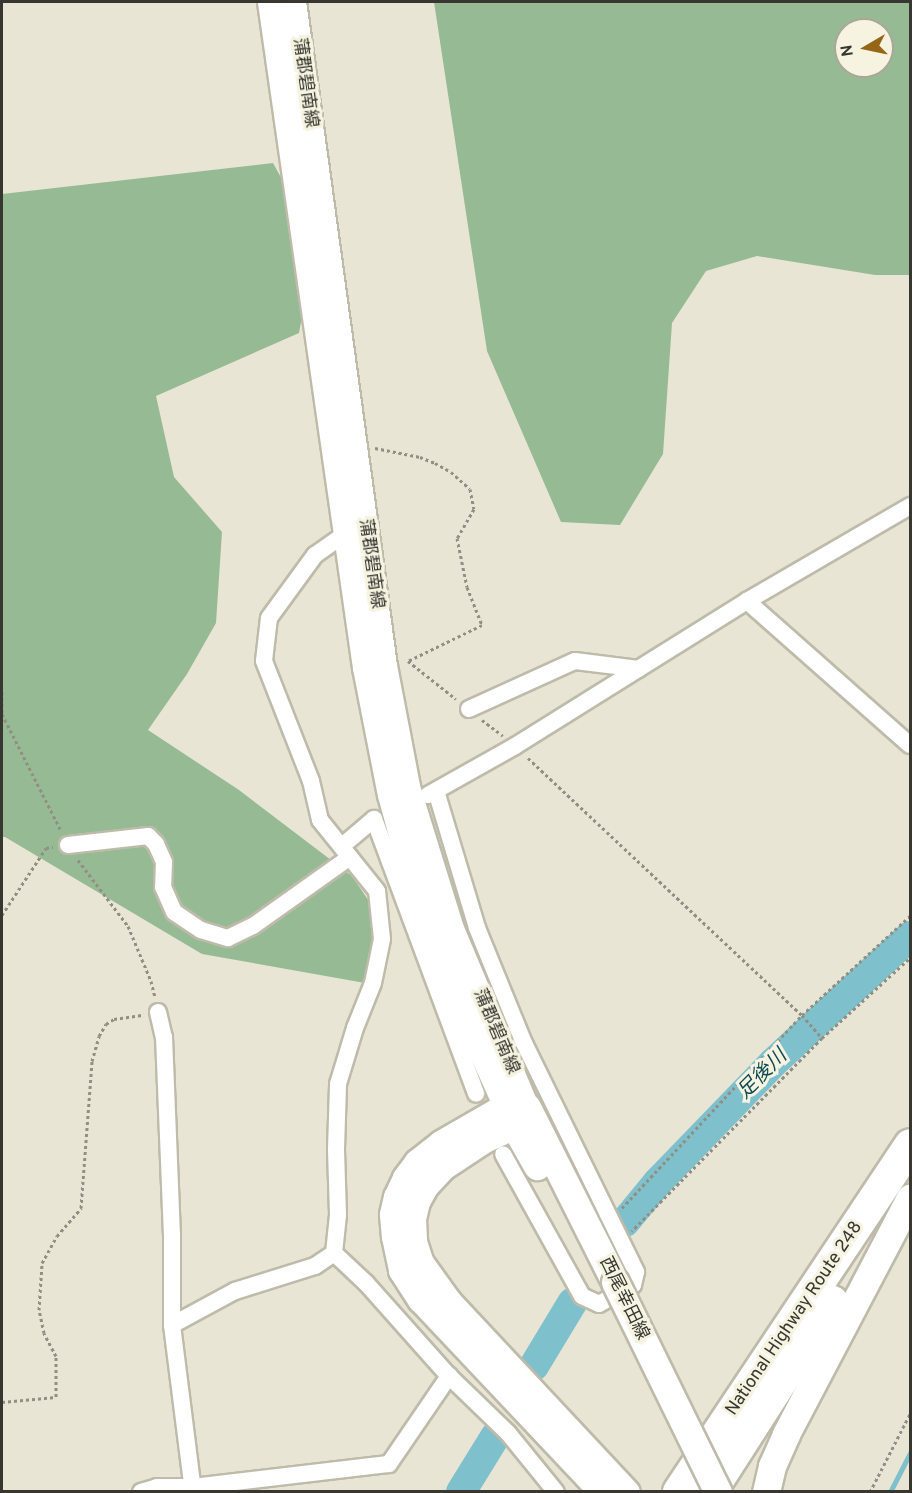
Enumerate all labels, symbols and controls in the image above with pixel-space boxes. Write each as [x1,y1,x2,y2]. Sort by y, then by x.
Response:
north arrow [834,18,894,78]
street label: 蒲郡碧南線 [287,37,321,129]
text: N [837,43,859,58]
street label: 蒲郡碧南線 [353,518,387,610]
street label: 蒲郡碧南線 [467,986,523,1078]
water label: 足後川 [733,1045,793,1105]
street label: National Highway Route 248 [722,1218,868,1420]
street label: 西尾幸田線 [594,1254,652,1344]

